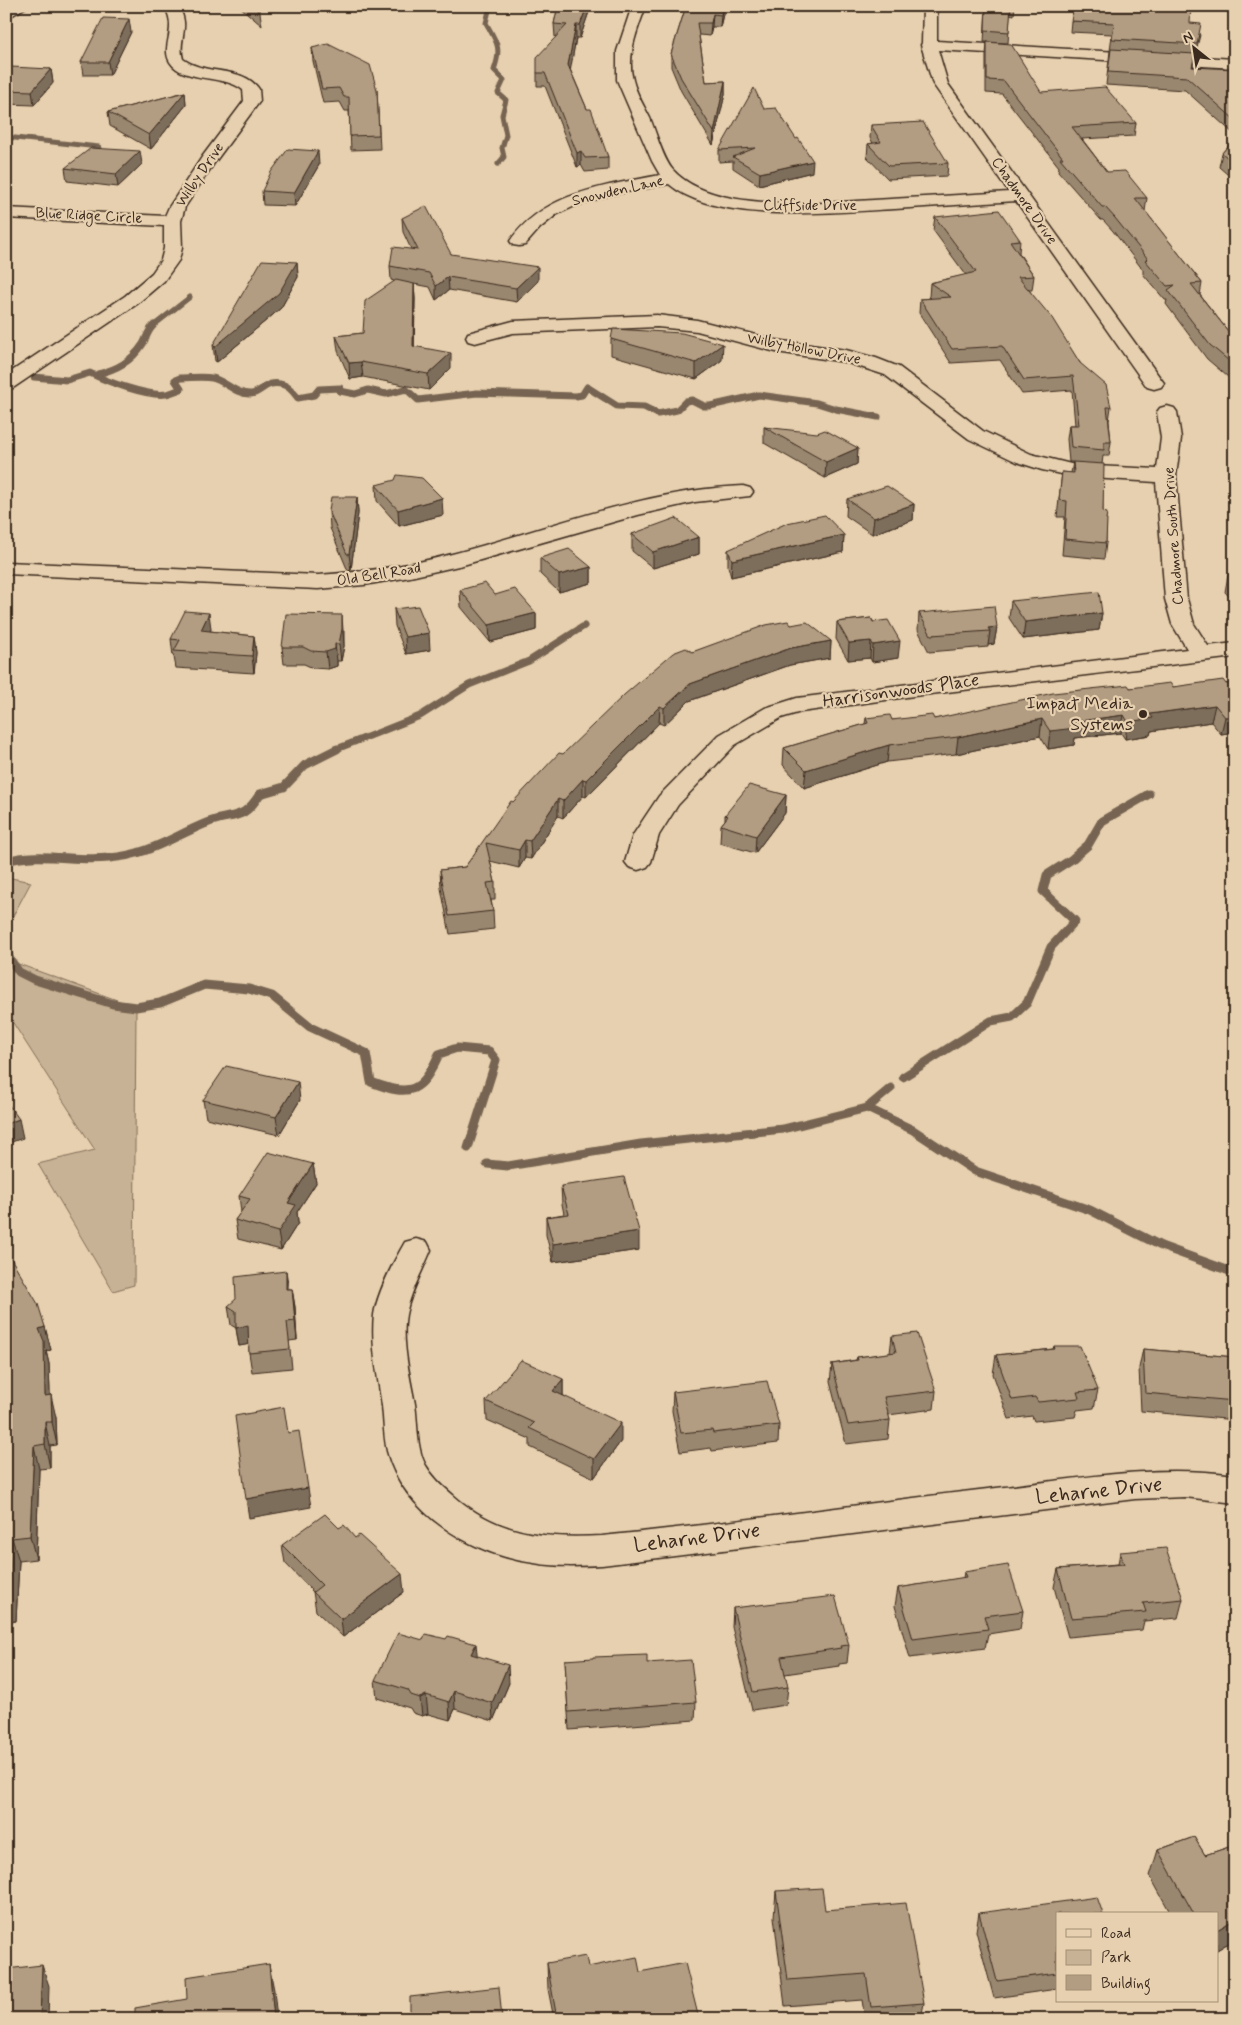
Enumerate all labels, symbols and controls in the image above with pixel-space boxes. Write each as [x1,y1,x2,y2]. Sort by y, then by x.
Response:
north arrow [1168,22,1218,72]
text: N [1179,27,1197,48]
street label: Wilby Drive [171,139,229,211]
street label: Chadmore Drive [986,153,1062,249]
street label: Snowden Lane [570,171,666,211]
street label: Cliffside Drive [763,196,857,216]
street label: Blue Ridge Circle [35,203,143,230]
street label: Wilby Hollow Drive [745,328,863,370]
street label: Chadmore South Drive [1159,466,1189,606]
street label: Old Bell Road [335,558,423,592]
street label: Harrisonwoods Place [821,668,981,714]
place label: Impact Media Systems [1026,692,1133,737]
marker: Impact Media Systems [1137,708,1149,720]
street label: Leharne Drive [1034,1470,1164,1512]
street label: Leharne Drive [632,1516,762,1560]
legend [1056,1912,1218,2002]
text: Road [1101,1924,1131,1944]
text: Park [1101,1948,1131,1968]
text: Building [1101,1974,1151,1995]

